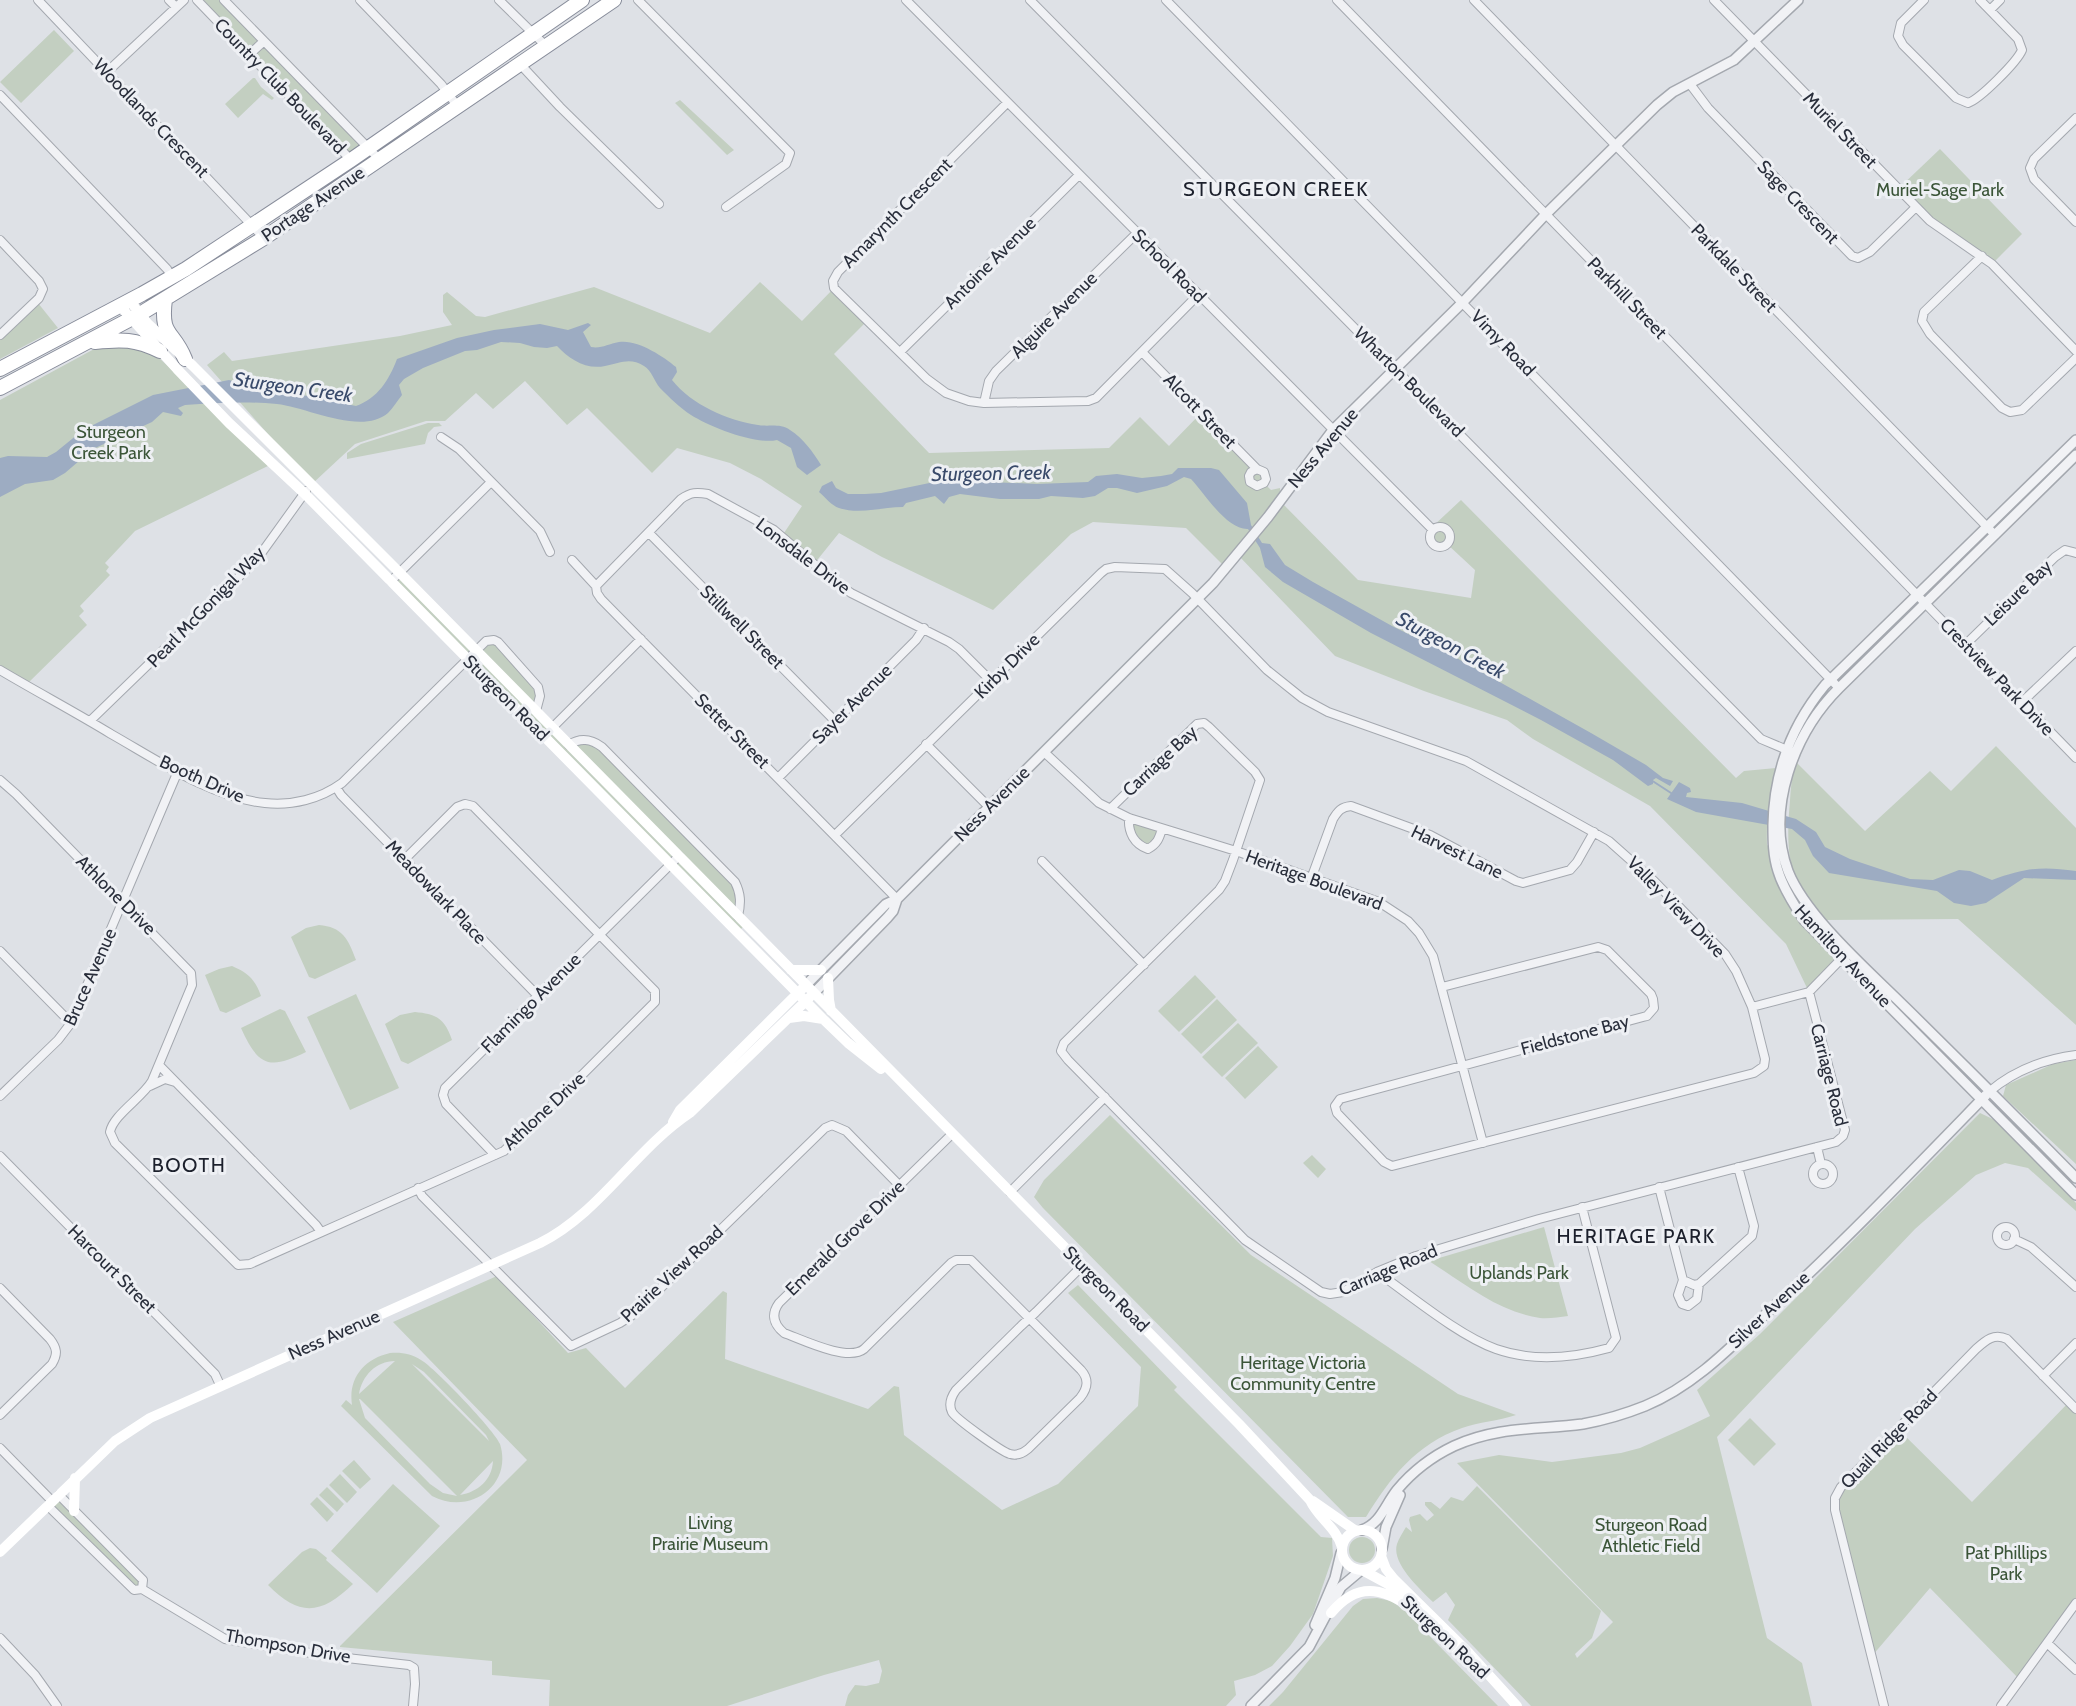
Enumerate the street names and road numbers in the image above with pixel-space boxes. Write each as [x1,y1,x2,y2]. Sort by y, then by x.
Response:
street label: Country Club Boulevard [210,14,350,158]
street label: Woodlands Crescent [89,54,213,182]
street label: Muriel Street [1798,87,1882,173]
street label: Amarynth Crescent [837,153,957,273]
street label: Sage Crescent [1753,156,1843,248]
street label: Portage Avenue [257,161,369,247]
street label: Antoine Avenue [939,212,1041,314]
street label: Parkdale Street [1686,219,1782,317]
street label: School Road [1127,224,1211,308]
street label: Parkhill Street [1583,253,1671,343]
street label: Alguire Avenue [1006,267,1102,363]
street label: Vimy Road [1466,305,1540,381]
street label: Wharton Boulevard [1349,322,1469,442]
street label: Alcott Street [1159,369,1241,453]
street label: Ness Avenue [1283,404,1363,492]
street label: Lonsdale Drive [751,513,855,599]
street label: Pearl McGonigal Way [143,542,269,672]
street label: Leisure Bay [1980,555,2056,631]
street label: Stillwell Street [696,581,788,673]
street label: Crestview Park Drive [1935,614,2059,740]
street label: Kirby Drive [970,629,1044,703]
street label: Sturgeon Road [458,650,554,746]
street label: Sayer Avenue [808,660,896,748]
street label: Setter Street [690,689,774,773]
street label: Carriage Bay [1118,721,1202,801]
street label: Booth Drive [156,751,248,807]
street label: Ness Avenue [950,762,1034,846]
street label: Harvest Lane [1408,820,1506,884]
street label: Meadowlark Place [381,835,491,949]
street label: Heritage Boulevard [1242,845,1386,915]
street label: Athlone Drive [71,850,161,940]
street label: Valley View Drive [1622,852,1730,962]
street label: Hamilton Avenue [1790,900,1896,1012]
street label: Bruce Avenue [59,925,121,1029]
street label: Flamingo Avenue [477,949,585,1057]
street label: Fieldstone Bay [1518,1010,1632,1060]
street label: Carriage Road [1806,1021,1852,1129]
street label: Athlone Drive [498,1067,590,1155]
street label: Emerald Grove Drive [781,1176,909,1300]
street label: Harcourt Street [63,1220,161,1318]
street label: Prairie View Road [616,1221,728,1327]
street label: Carriage Road [1335,1239,1441,1301]
street label: Sturgeon Road [1058,1241,1154,1337]
street label: Silver Avenue [1724,1267,1814,1353]
street label: Ness Avenue [285,1305,383,1365]
street label: Quail Ridge Road [1836,1385,1942,1493]
street label: Sturgeon Road [1396,1591,1494,1683]
street label: Thompson Drive [224,1624,352,1668]

